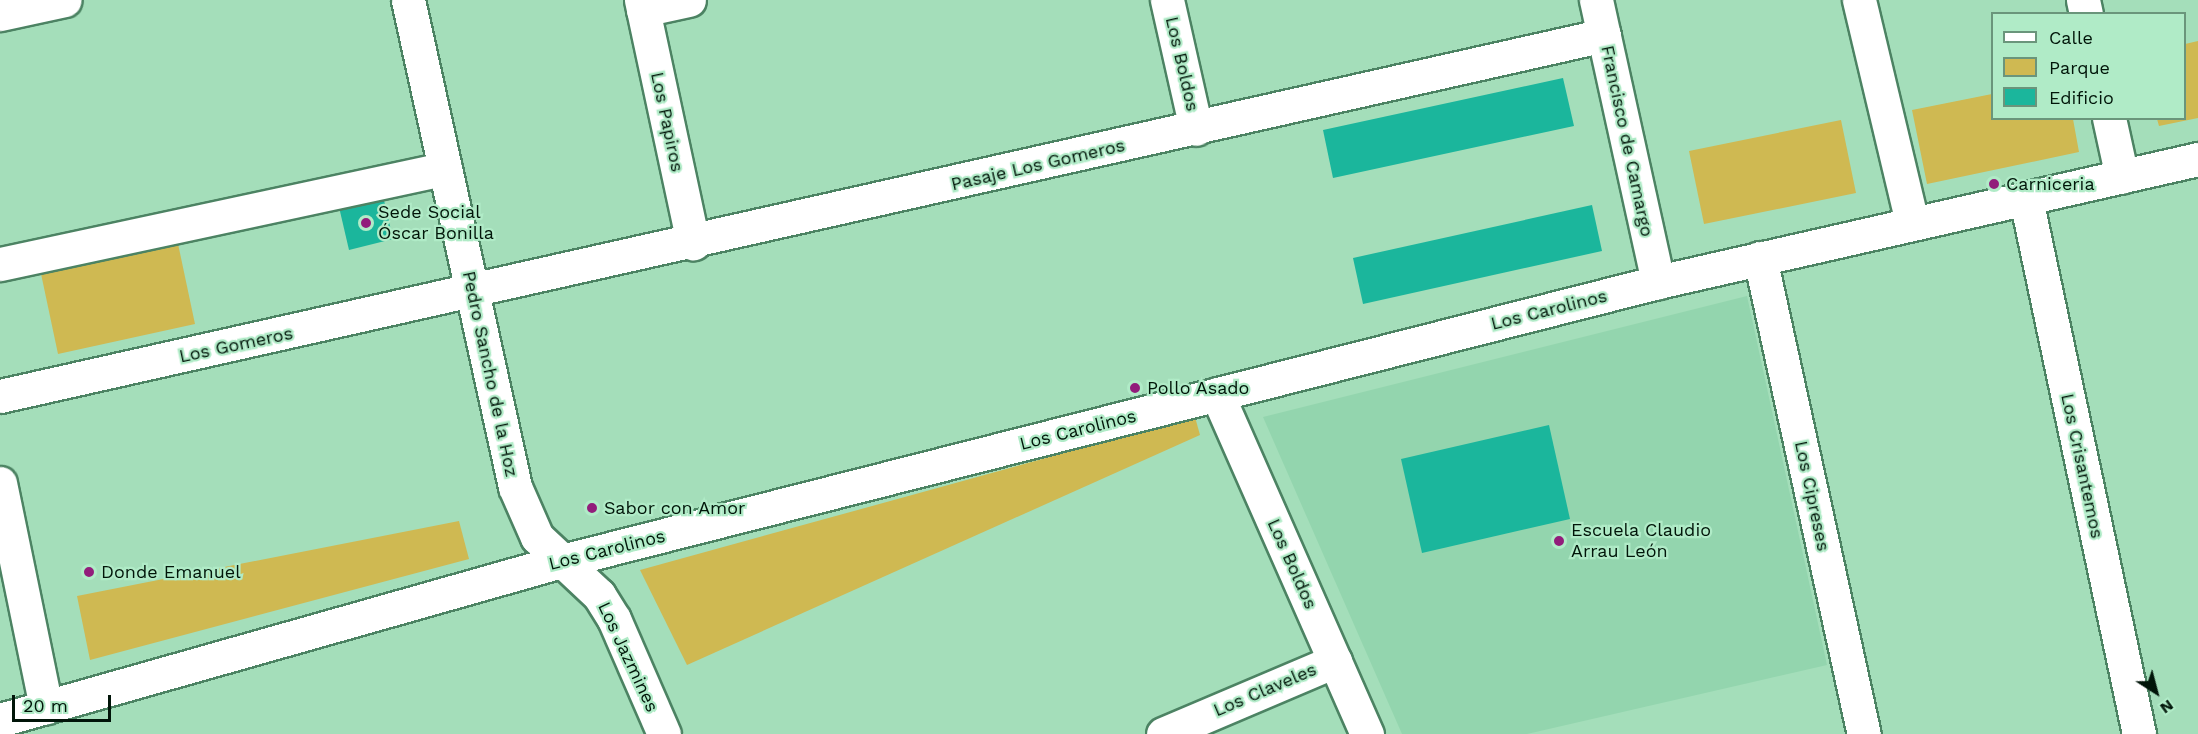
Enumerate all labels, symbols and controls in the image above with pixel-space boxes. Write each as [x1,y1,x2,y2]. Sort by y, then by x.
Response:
legend [1991,12,2186,120]
street label: Los Boldos [1161,15,1203,113]
text: Calle [2049,27,2093,48]
street label: Francisco de Camargo [1596,43,1658,239]
text: Parque [2049,57,2110,78]
street label: Los Papiros [646,70,688,174]
text: Edificio [2049,87,2114,108]
street label: Pasaje Los Gomeros [949,134,1127,196]
place label: Carniceria [2006,173,2095,195]
marker: Carniceria [1987,177,2001,191]
place label: Sede Social Óscar Bonilla [378,202,494,244]
marker: Sede Social Óscar Bonilla [359,216,373,230]
street label: Pedro Sancho de la Hoz [458,269,522,479]
street label: Los Carolinos [1489,285,1609,335]
street label: Los Gomeros [177,322,295,368]
place label: Pollo Asado [1147,377,1250,399]
marker: Pollo Asado [1128,381,1142,395]
street label: Los Crisantemos [2056,392,2108,540]
street label: Los Carolinos [1018,405,1138,455]
street label: Los Cipreses [1790,439,1834,553]
place label: Sabor con Amor [604,497,746,519]
marker: Sabor con Amor [585,501,599,515]
street label: Los Boldos [1262,516,1322,612]
place label: Escuela Claudio Arrau León [1571,520,1711,562]
street label: Los Carolinos [547,525,667,575]
marker: Escuela Claudio Arrau León [1552,534,1566,548]
place label: Donde Emanuel [101,561,241,583]
marker: Donde Emanuel [82,565,96,579]
street label: Los Jazmines [593,598,663,716]
street label: Los Claveles [1210,659,1320,721]
north arrow [2126,662,2186,722]
scale bar [15,683,114,721]
text: 20 m [23,695,68,716]
text: N [2156,696,2177,718]

